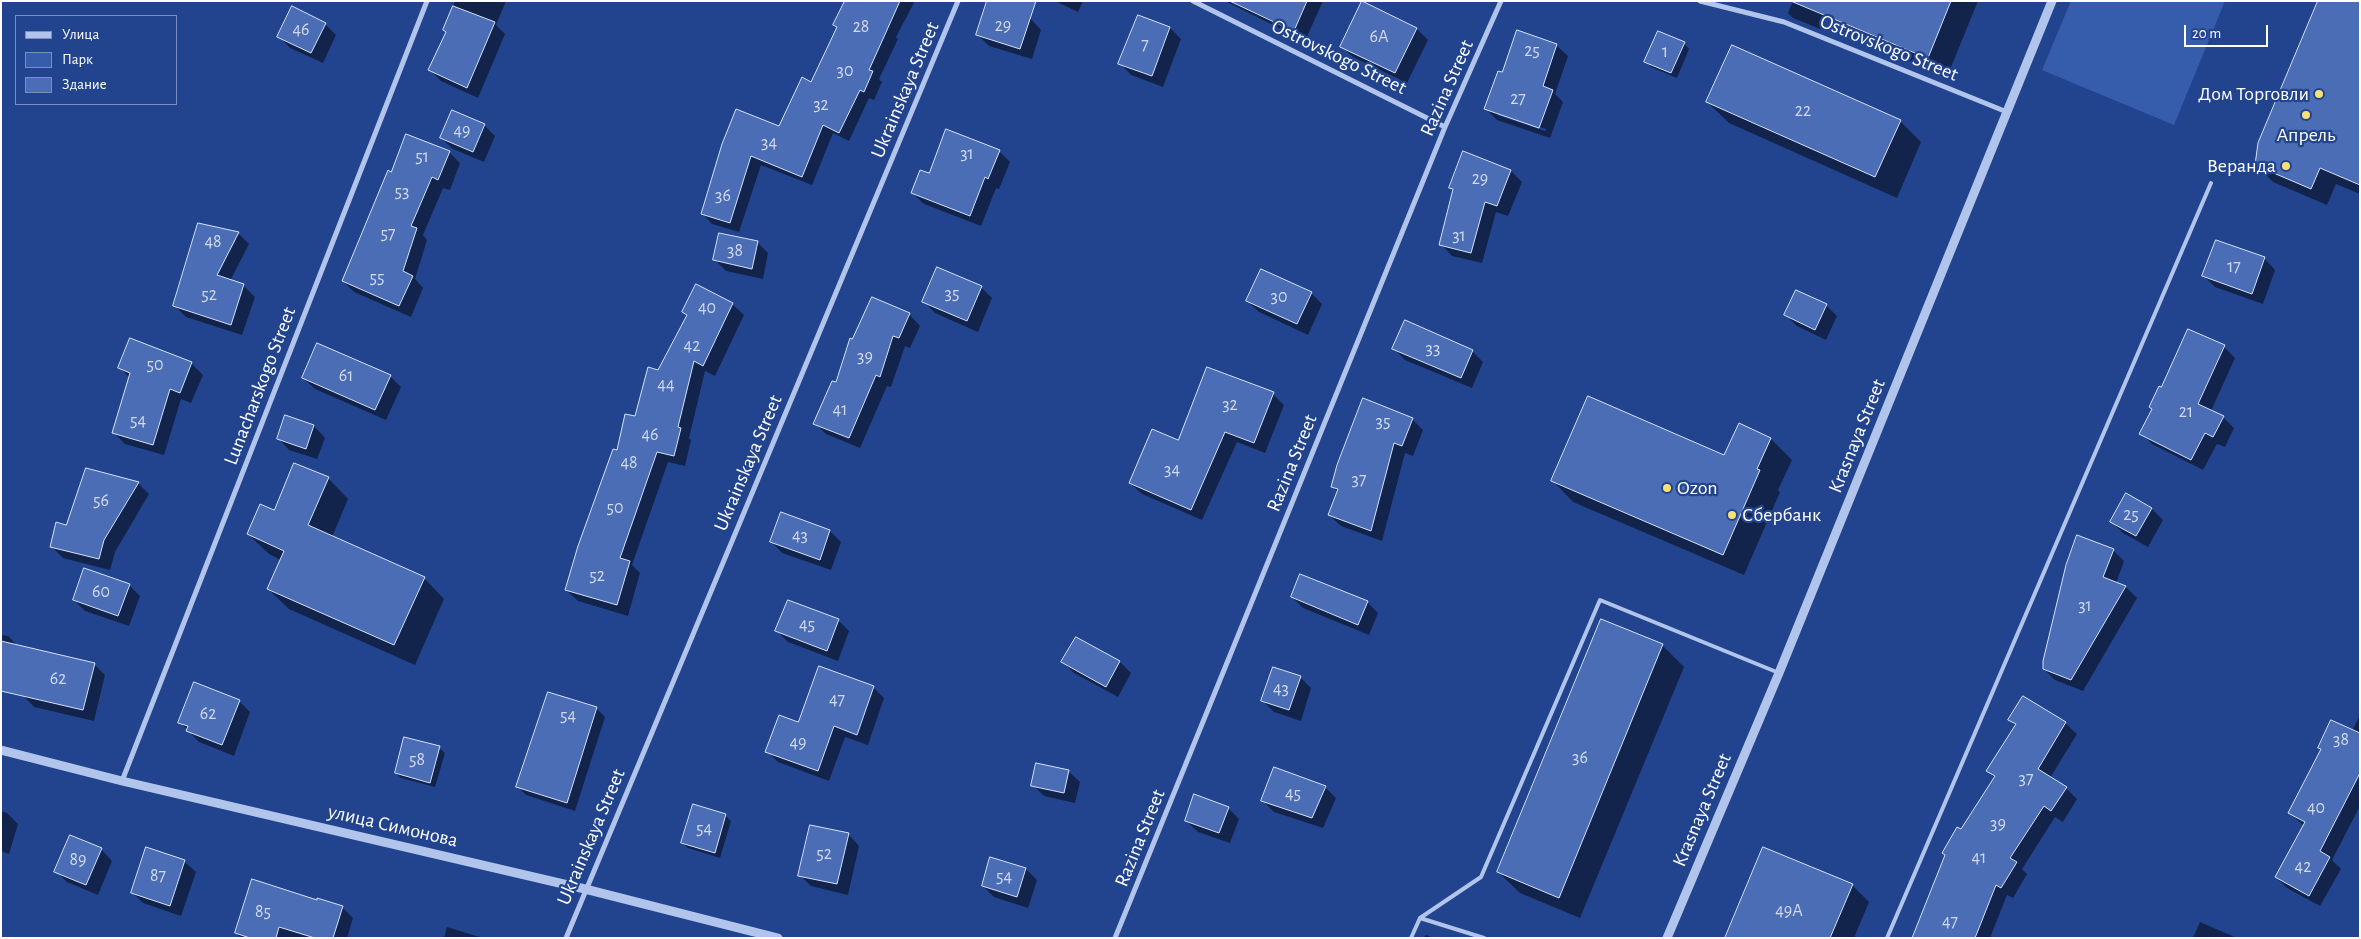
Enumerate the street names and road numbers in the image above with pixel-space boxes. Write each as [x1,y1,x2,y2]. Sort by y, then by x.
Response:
street label: Ostrovskogo Street [1816,9,1962,87]
street label: Ostrovskogo Street [1268,14,1410,100]
street label: Ukrainskaya Street [866,18,944,162]
street label: Razina Street [1415,36,1479,140]
street label: Lunacharskogo Street [219,304,301,468]
street label: Krasnaya Street [1823,376,1891,496]
street label: Ukrainskaya Street [709,391,787,535]
street label: Razina Street [1262,411,1322,515]
street label: Krasnaya Street [1667,750,1737,870]
street label: Ukrainskaya Street [552,765,630,909]
street label: Razina Street [1110,786,1170,890]
street label: улица Симонова [326,799,460,853]

